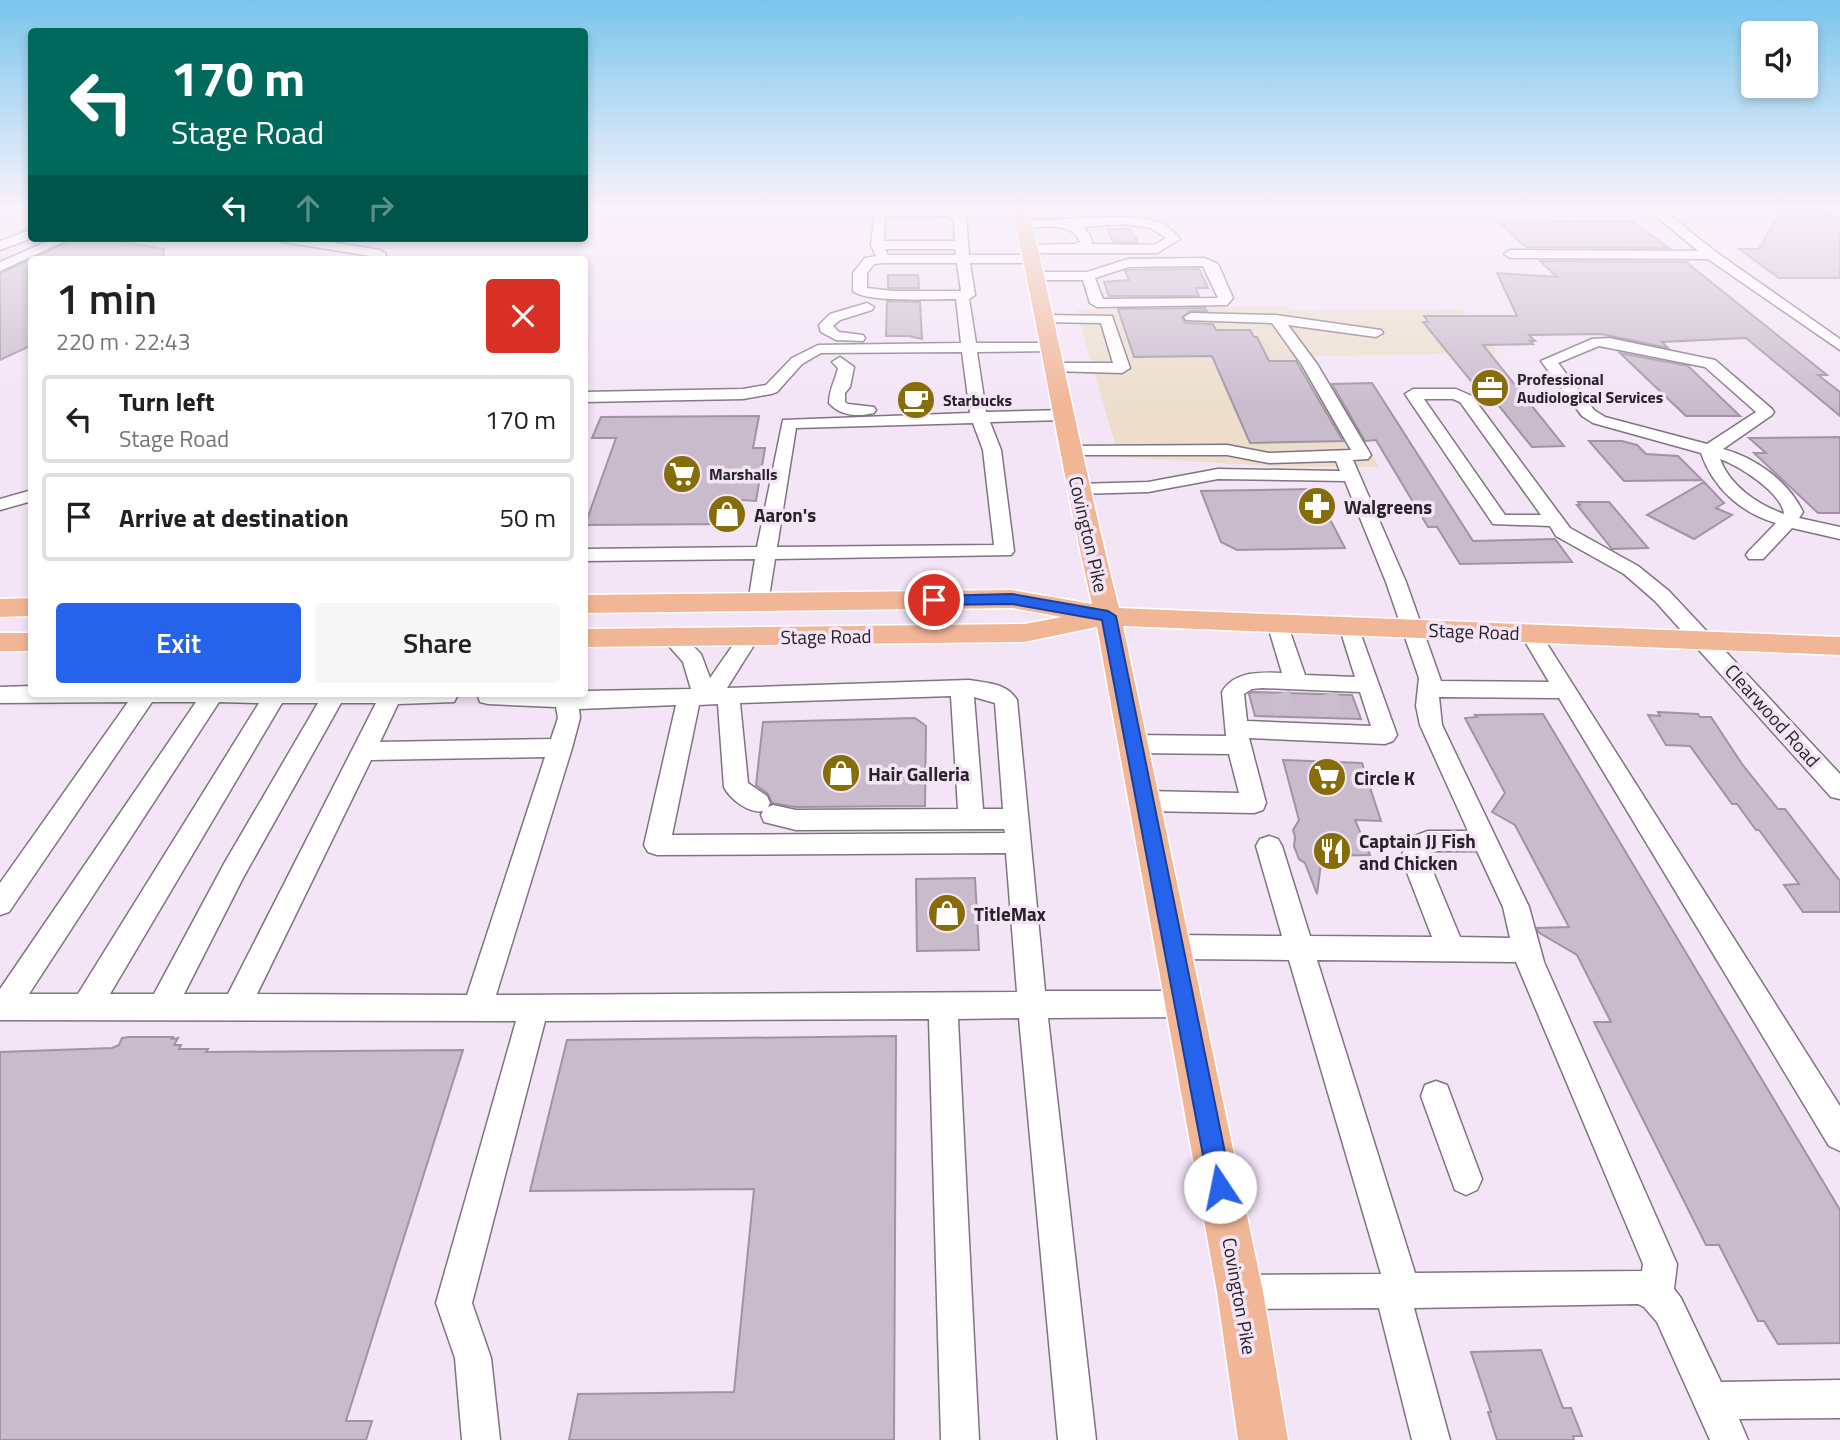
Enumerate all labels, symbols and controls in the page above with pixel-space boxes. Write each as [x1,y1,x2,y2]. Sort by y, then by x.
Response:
map controls [1741,21,1818,98]
button: sound [1741,21,1818,98]
text: 170 m [171,40,305,115]
icon: left [56,56,147,147]
text: Stage Road [171,108,324,156]
icon: left [216,189,254,227]
icon: ahead [289,189,327,227]
icon: right [362,189,400,227]
text: 1 min [56,266,157,330]
button: close [486,279,560,353]
text: 220 m · 22:43 [56,324,191,359]
office icon: Professional Audiological Services [1469,367,1511,409]
place label: Professional Audiological Services [1517,367,1663,409]
cafe icon: Starbucks [895,379,937,421]
text: Turn left [119,382,214,421]
place label: Starbucks [943,388,1012,412]
icon: left [60,400,98,438]
text: 170 m [485,400,556,439]
text: Stage Road [119,421,229,456]
supermarket icon: Marshalls [661,453,703,495]
place label: Marshalls [709,462,778,486]
street label: Covington Pike [1062,473,1116,595]
pharmacy icon: Walgreens [1296,485,1338,527]
place label: Walgreens [1344,492,1432,521]
shop icon: Aaron's [706,493,748,535]
icon: arrive [60,498,98,536]
text: Arrive at destination [119,498,349,537]
text: 50 m [499,498,556,537]
place label: Aaron's [754,500,816,529]
pin [904,570,964,630]
icon: arrive [915,581,953,619]
button: Exit [56,603,301,683]
button: Share [315,603,560,683]
street label: Stage Road [1428,615,1520,647]
street label: Stage Road [780,621,872,651]
street label: Clearwood Road [1719,657,1827,773]
shop icon: Hair Galleria [820,752,862,794]
supermarket icon: Circle K [1306,756,1348,798]
place label: Hair Galleria [868,759,970,788]
place label: Circle K [1354,763,1415,792]
place label: Captain JJ Fish and Chicken [1359,826,1476,877]
restaurant icon: Captain JJ Fish and Chicken [1311,830,1353,872]
shop icon: TitleMax [926,892,968,934]
place label: TitleMax [974,899,1046,928]
position arrow [1183,1150,1257,1224]
street label: Covington Pike [1215,1235,1265,1357]

